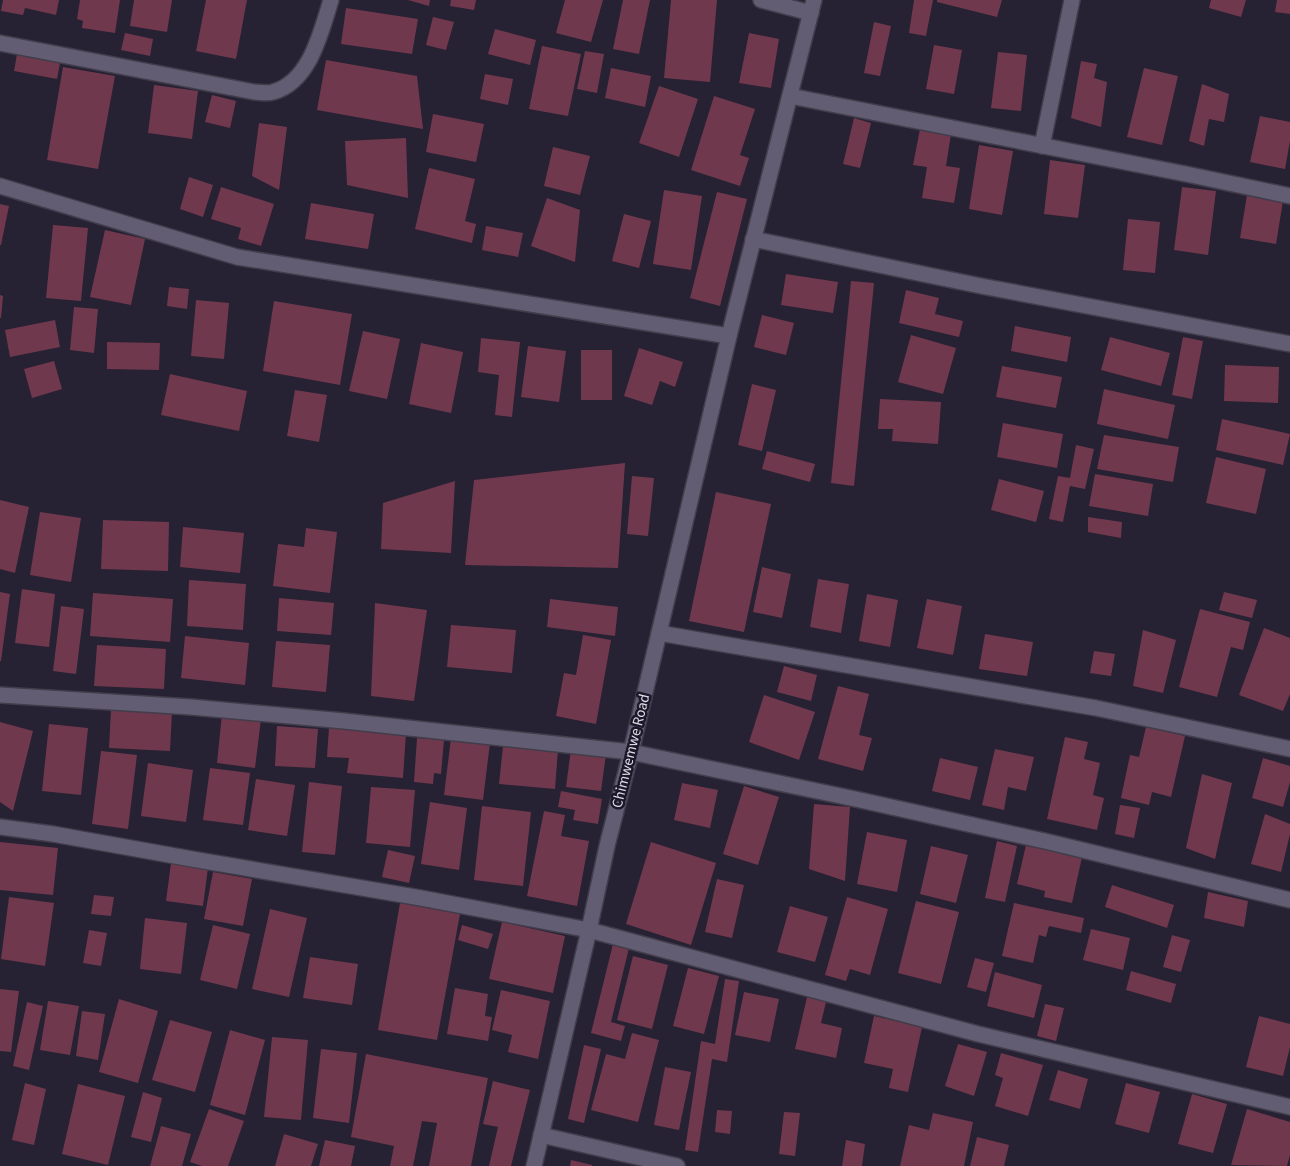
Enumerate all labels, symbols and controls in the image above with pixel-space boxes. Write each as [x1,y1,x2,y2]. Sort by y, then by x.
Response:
street label: Chimwemwe Road [607,692,655,810]

